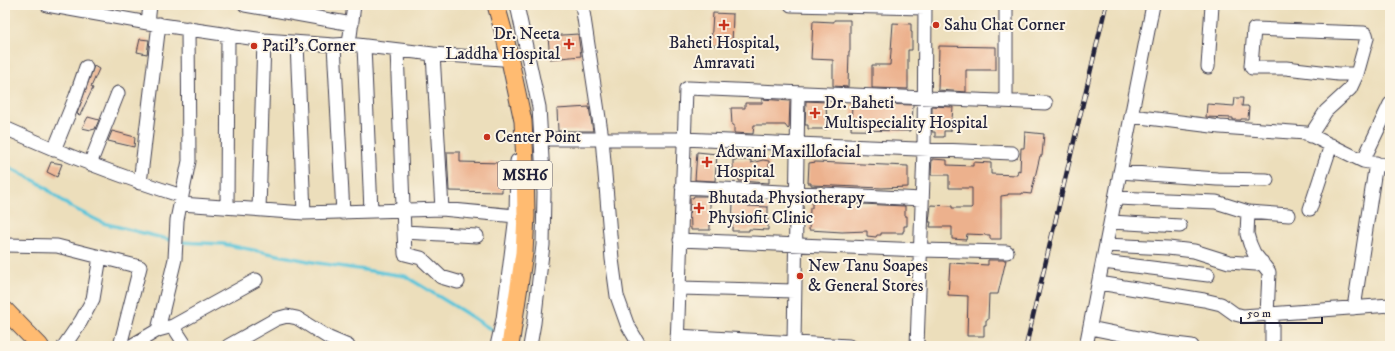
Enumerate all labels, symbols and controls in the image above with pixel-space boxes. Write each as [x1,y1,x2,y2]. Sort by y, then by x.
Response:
place label: Sahu Chat Corner [944,14,1066,36]
marker: Baheti Hospital, Amravati [718,19,730,31]
marker: Sahu Chat Corner [931,20,941,30]
place label: Dr. Neeta Laddha Hospital [445,23,561,65]
place label: Baheti Hospital, Amravati [669,32,779,74]
place label: Patil's Corner [262,35,356,57]
marker: Dr. Neeta Laddha Hospital [563,38,575,50]
marker: Patil's Corner [249,41,259,51]
place label: Dr. Baheti Multispeciality Hospital [824,92,988,134]
marker: Dr. Baheti Multispeciality Hospital [809,107,821,119]
place label: Center Point [495,126,582,148]
marker: Center Point [482,132,492,142]
place label: Adwani Maxillofacial Hospital [716,141,861,183]
marker: Adwani Maxillofacial Hospital [701,156,713,168]
road number: MSH6 [498,161,552,189]
place label: Bhutada Physiotherapy Physiofit Clinic [708,187,865,229]
marker: Bhutada Physiotherapy Physiofit Clinic [693,202,705,214]
place label: New Tanu Soapes & General Stores [808,255,928,297]
marker: New Tanu Soapes & General Stores [795,271,805,281]
scale bar [1241,299,1322,325]
text: 50 m [1247,306,1271,321]

